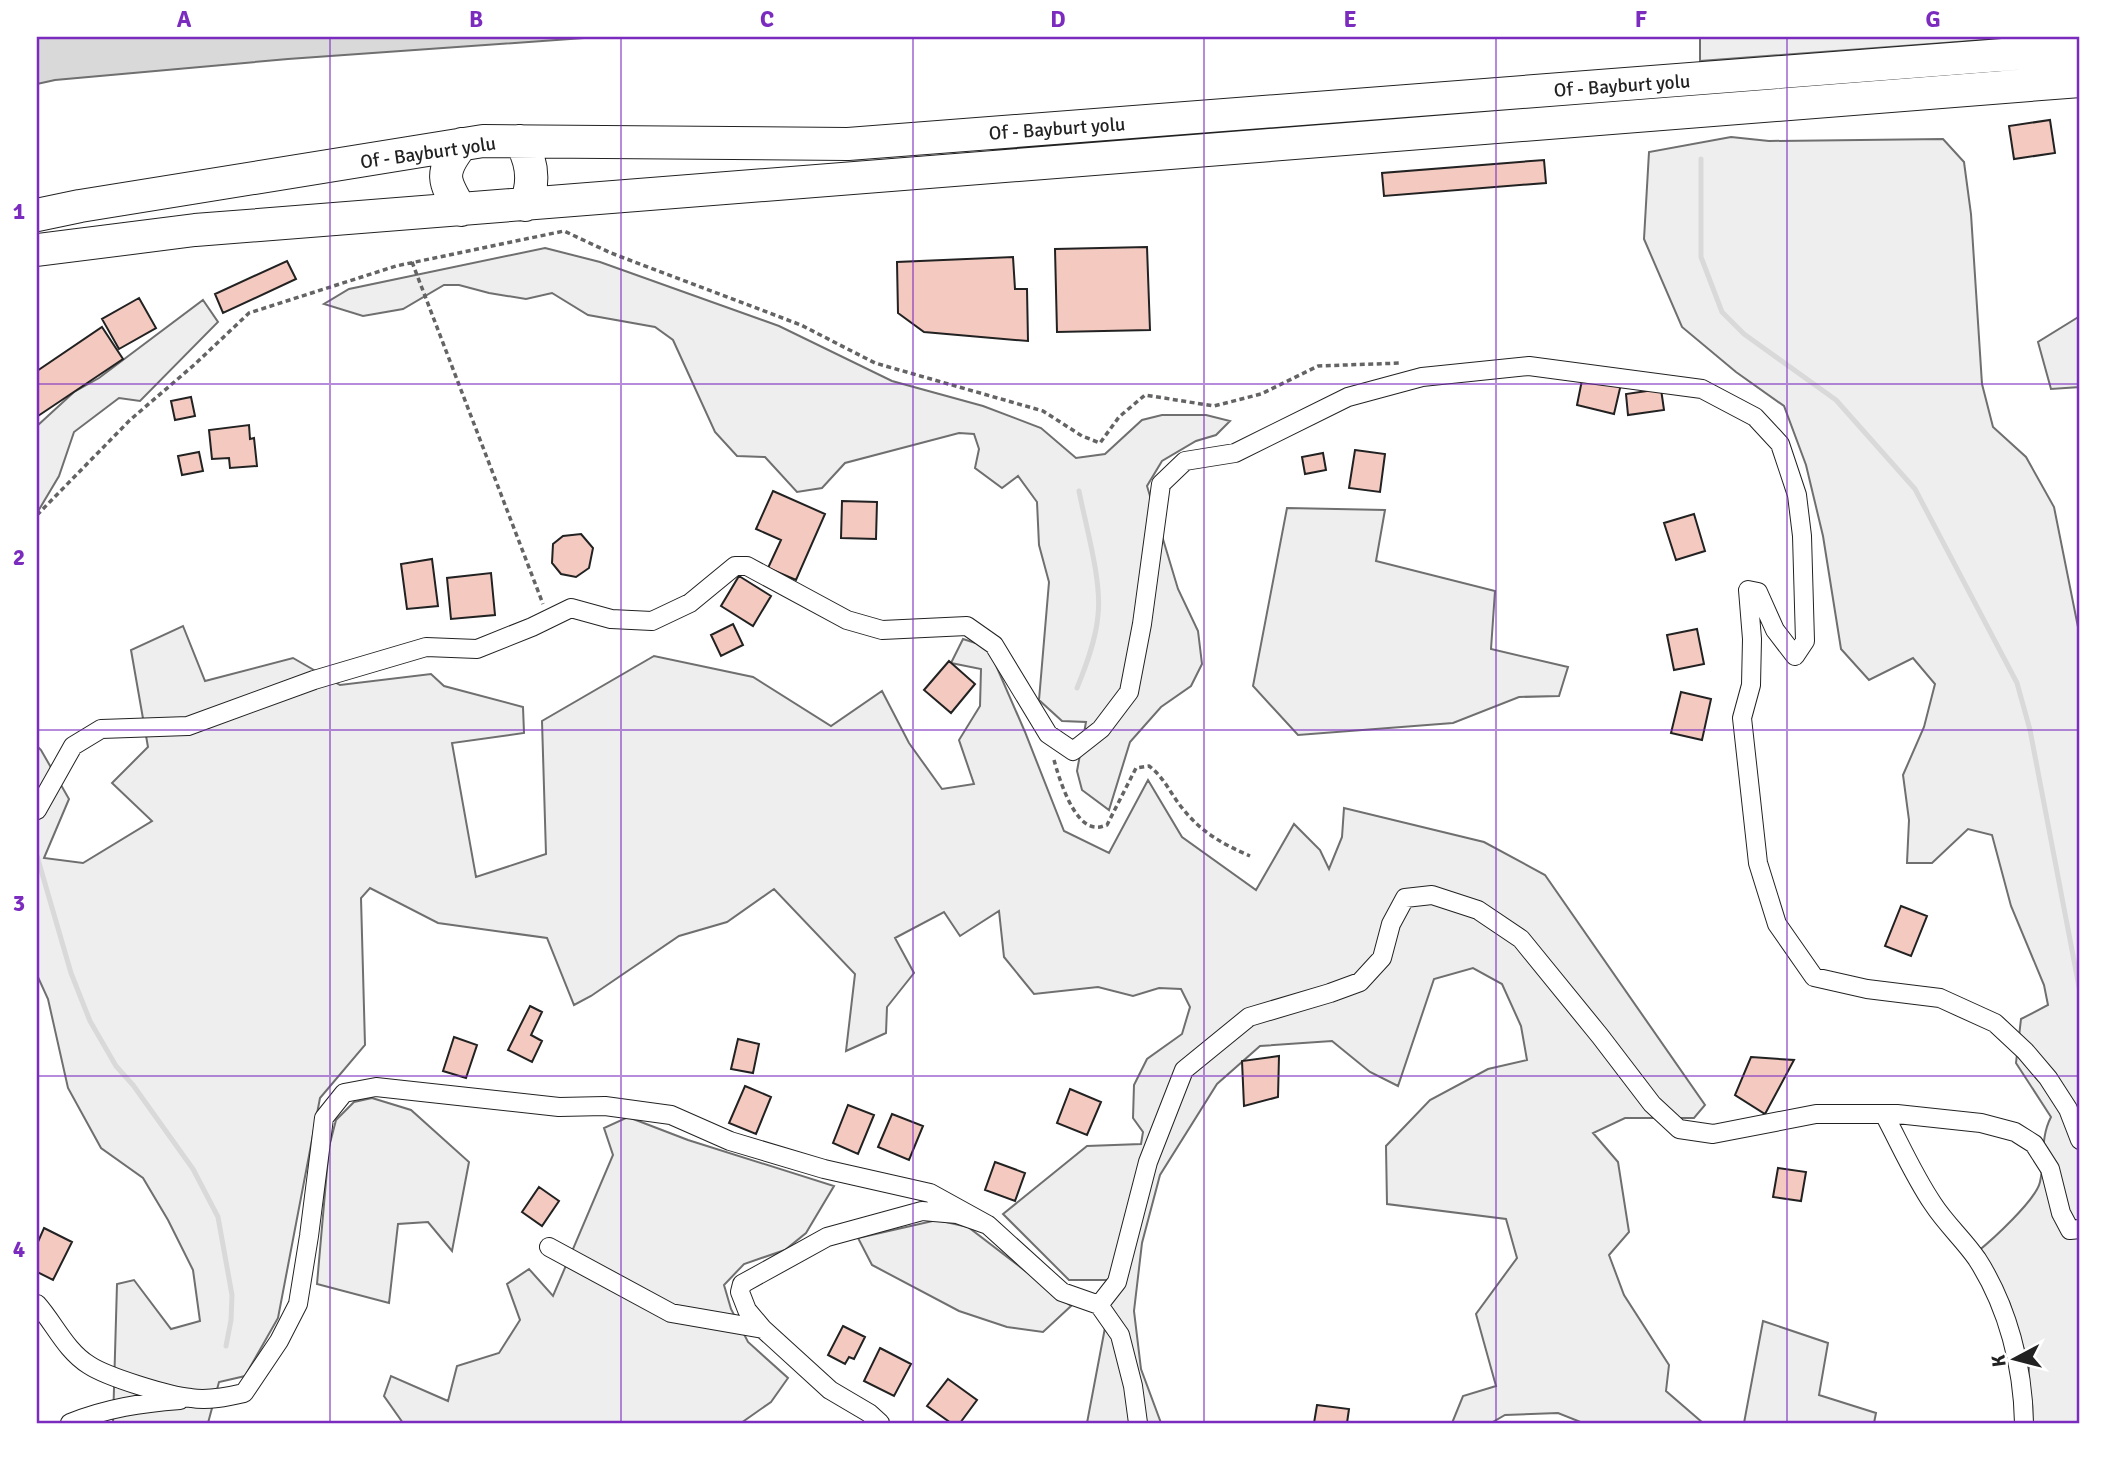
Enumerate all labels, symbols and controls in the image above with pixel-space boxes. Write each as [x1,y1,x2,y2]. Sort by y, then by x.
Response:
text: A [177,5,192,34]
text: B [469,5,483,34]
text: C [760,5,774,34]
text: D [1050,5,1066,34]
text: E [1343,5,1357,34]
text: F [1635,5,1647,34]
text: G [1925,5,1941,34]
street label: Of - Bayburt yolu [1553,69,1691,103]
street label: Of - Bayburt yolu [988,112,1126,146]
street label: Of - Bayburt yolu [359,132,497,174]
text: 1 [13,197,25,226]
text: 2 [13,543,25,572]
text: 3 [13,889,25,918]
text: 4 [13,1235,25,1264]
north arrow [1980,1324,2050,1394]
text: K [1986,1353,2012,1368]

